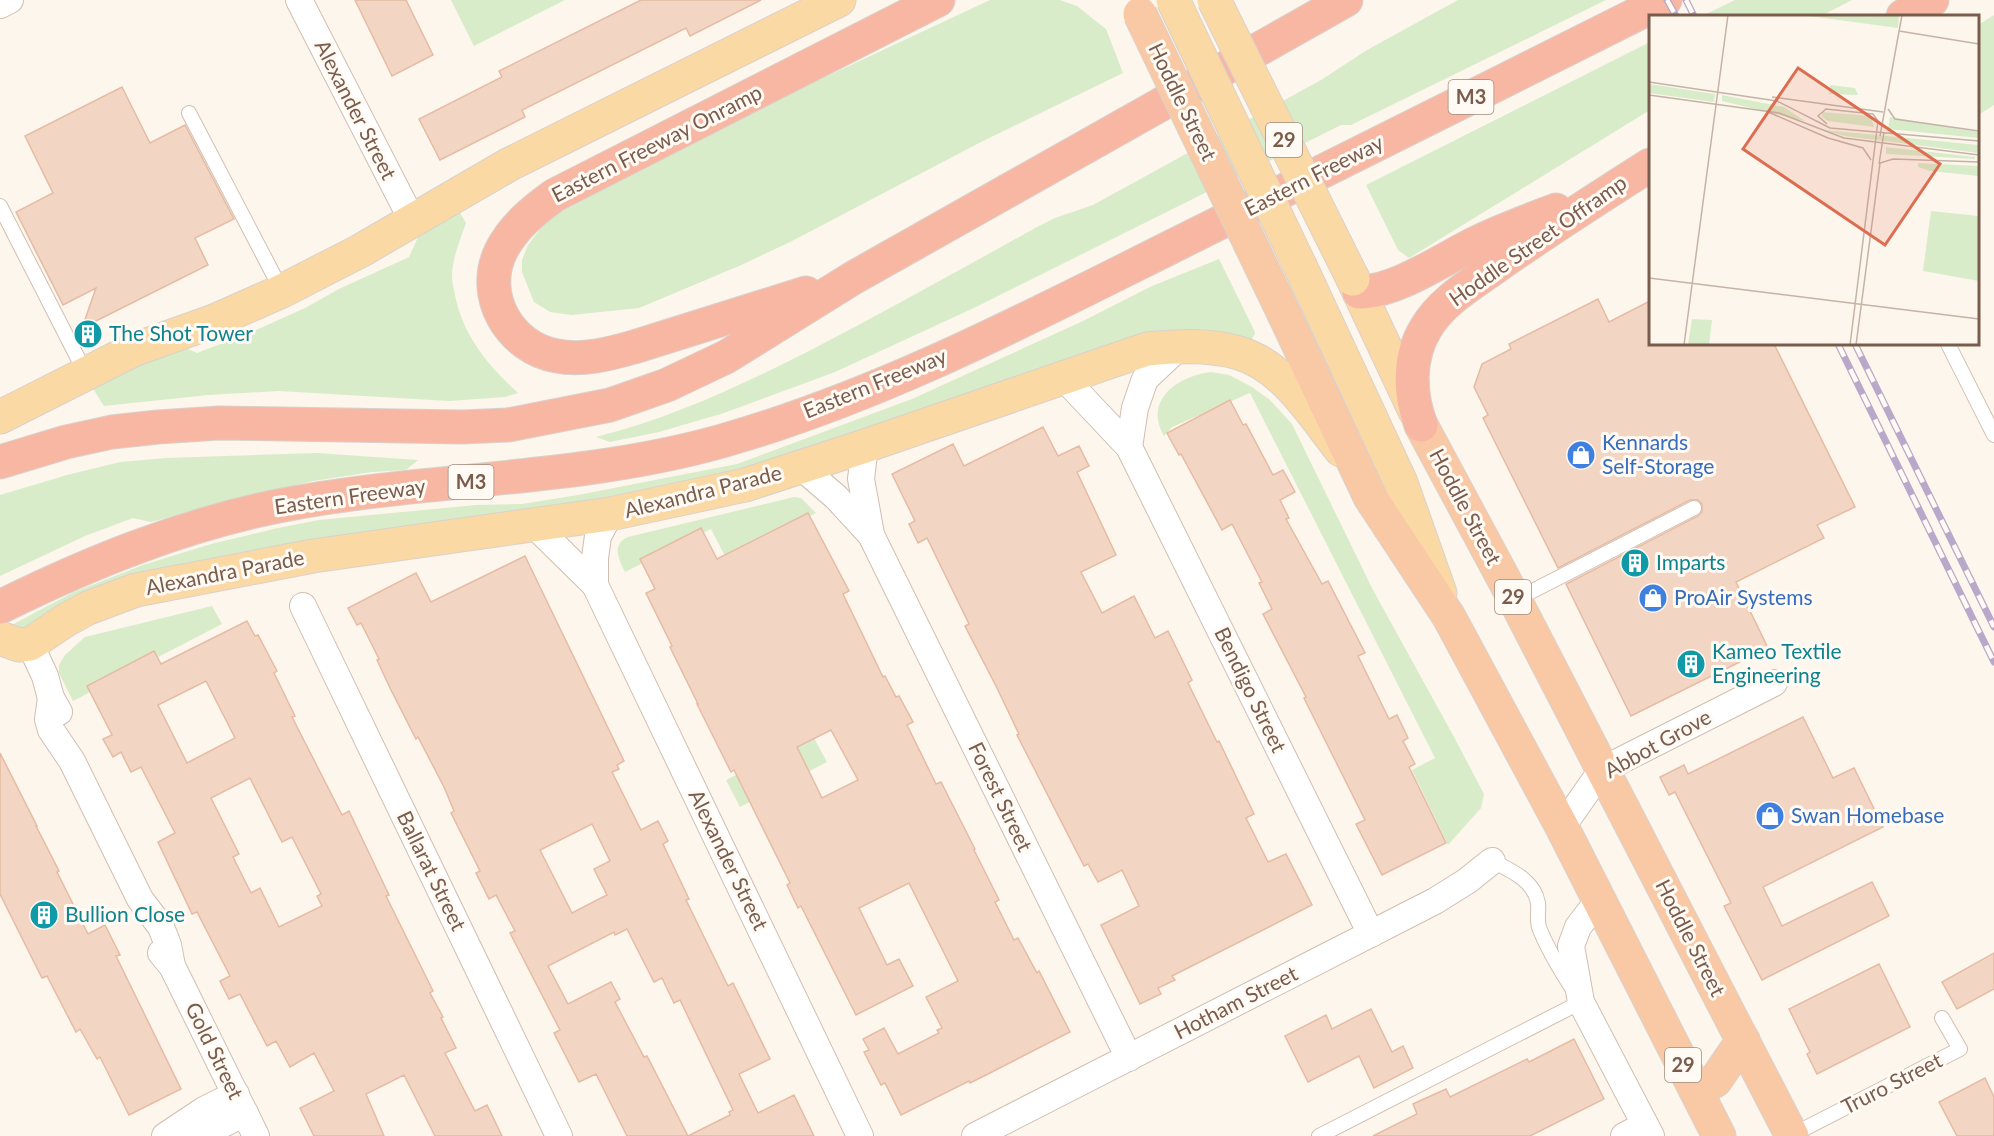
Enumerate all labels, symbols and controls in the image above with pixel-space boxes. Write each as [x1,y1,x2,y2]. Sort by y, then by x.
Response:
inset map [1649,15,1979,345]
street label: Alexander Street [310,35,403,184]
street label: Hoddle Street [1144,38,1223,165]
street label: Eastern Freeway Onramp [547,79,766,207]
road number: M3 [1448,80,1494,114]
road number: 29 [1266,123,1302,157]
street label: Eastern Freeway [1240,129,1387,220]
street label: Hoddle Street Offramp [1444,169,1631,310]
building icon: The Shot Tower [72,318,104,350]
place label: The Shot Tower [109,320,253,345]
street label: Eastern Freeway [799,342,950,423]
place label: Kennards Self-Storage [1602,429,1714,478]
shop icon: Kennards Self-Storage [1565,439,1597,471]
street label: Hoddle Street [1425,444,1508,569]
street label: Alexandra Parade [621,459,784,522]
road number: M3 [448,465,494,499]
street label: Eastern Freeway [273,473,427,519]
street label: Alexandra Parade [143,544,306,599]
building icon: Imparts [1619,547,1651,579]
place label: Imparts [1656,549,1725,574]
road number: 29 [1495,580,1531,614]
shop icon: ProAir Systems [1637,582,1669,614]
place label: ProAir Systems [1674,584,1813,609]
street label: Bendigo Street [1210,623,1293,757]
place label: Kameo Textile Engineering [1712,638,1842,687]
building icon: Kameo Textile Engineering [1675,648,1707,680]
street label: Abbot Grove [1600,703,1715,782]
street label: Forest Street [964,738,1039,855]
street label: Alexander Street [684,785,774,934]
shop icon: Swan Homebase [1754,800,1786,832]
place label: Swan Homebase [1791,802,1944,827]
street label: Ballarat Street [393,806,472,935]
street label: Hoddle Street [1651,875,1732,1000]
building icon: Bullion Close [28,899,60,931]
place label: Bullion Close [65,901,185,926]
street label: Hotham Street [1169,960,1302,1043]
street label: Gold Street [181,998,250,1103]
street label: Truro Street [1837,1047,1946,1119]
road number: 29 [1665,1048,1701,1082]

